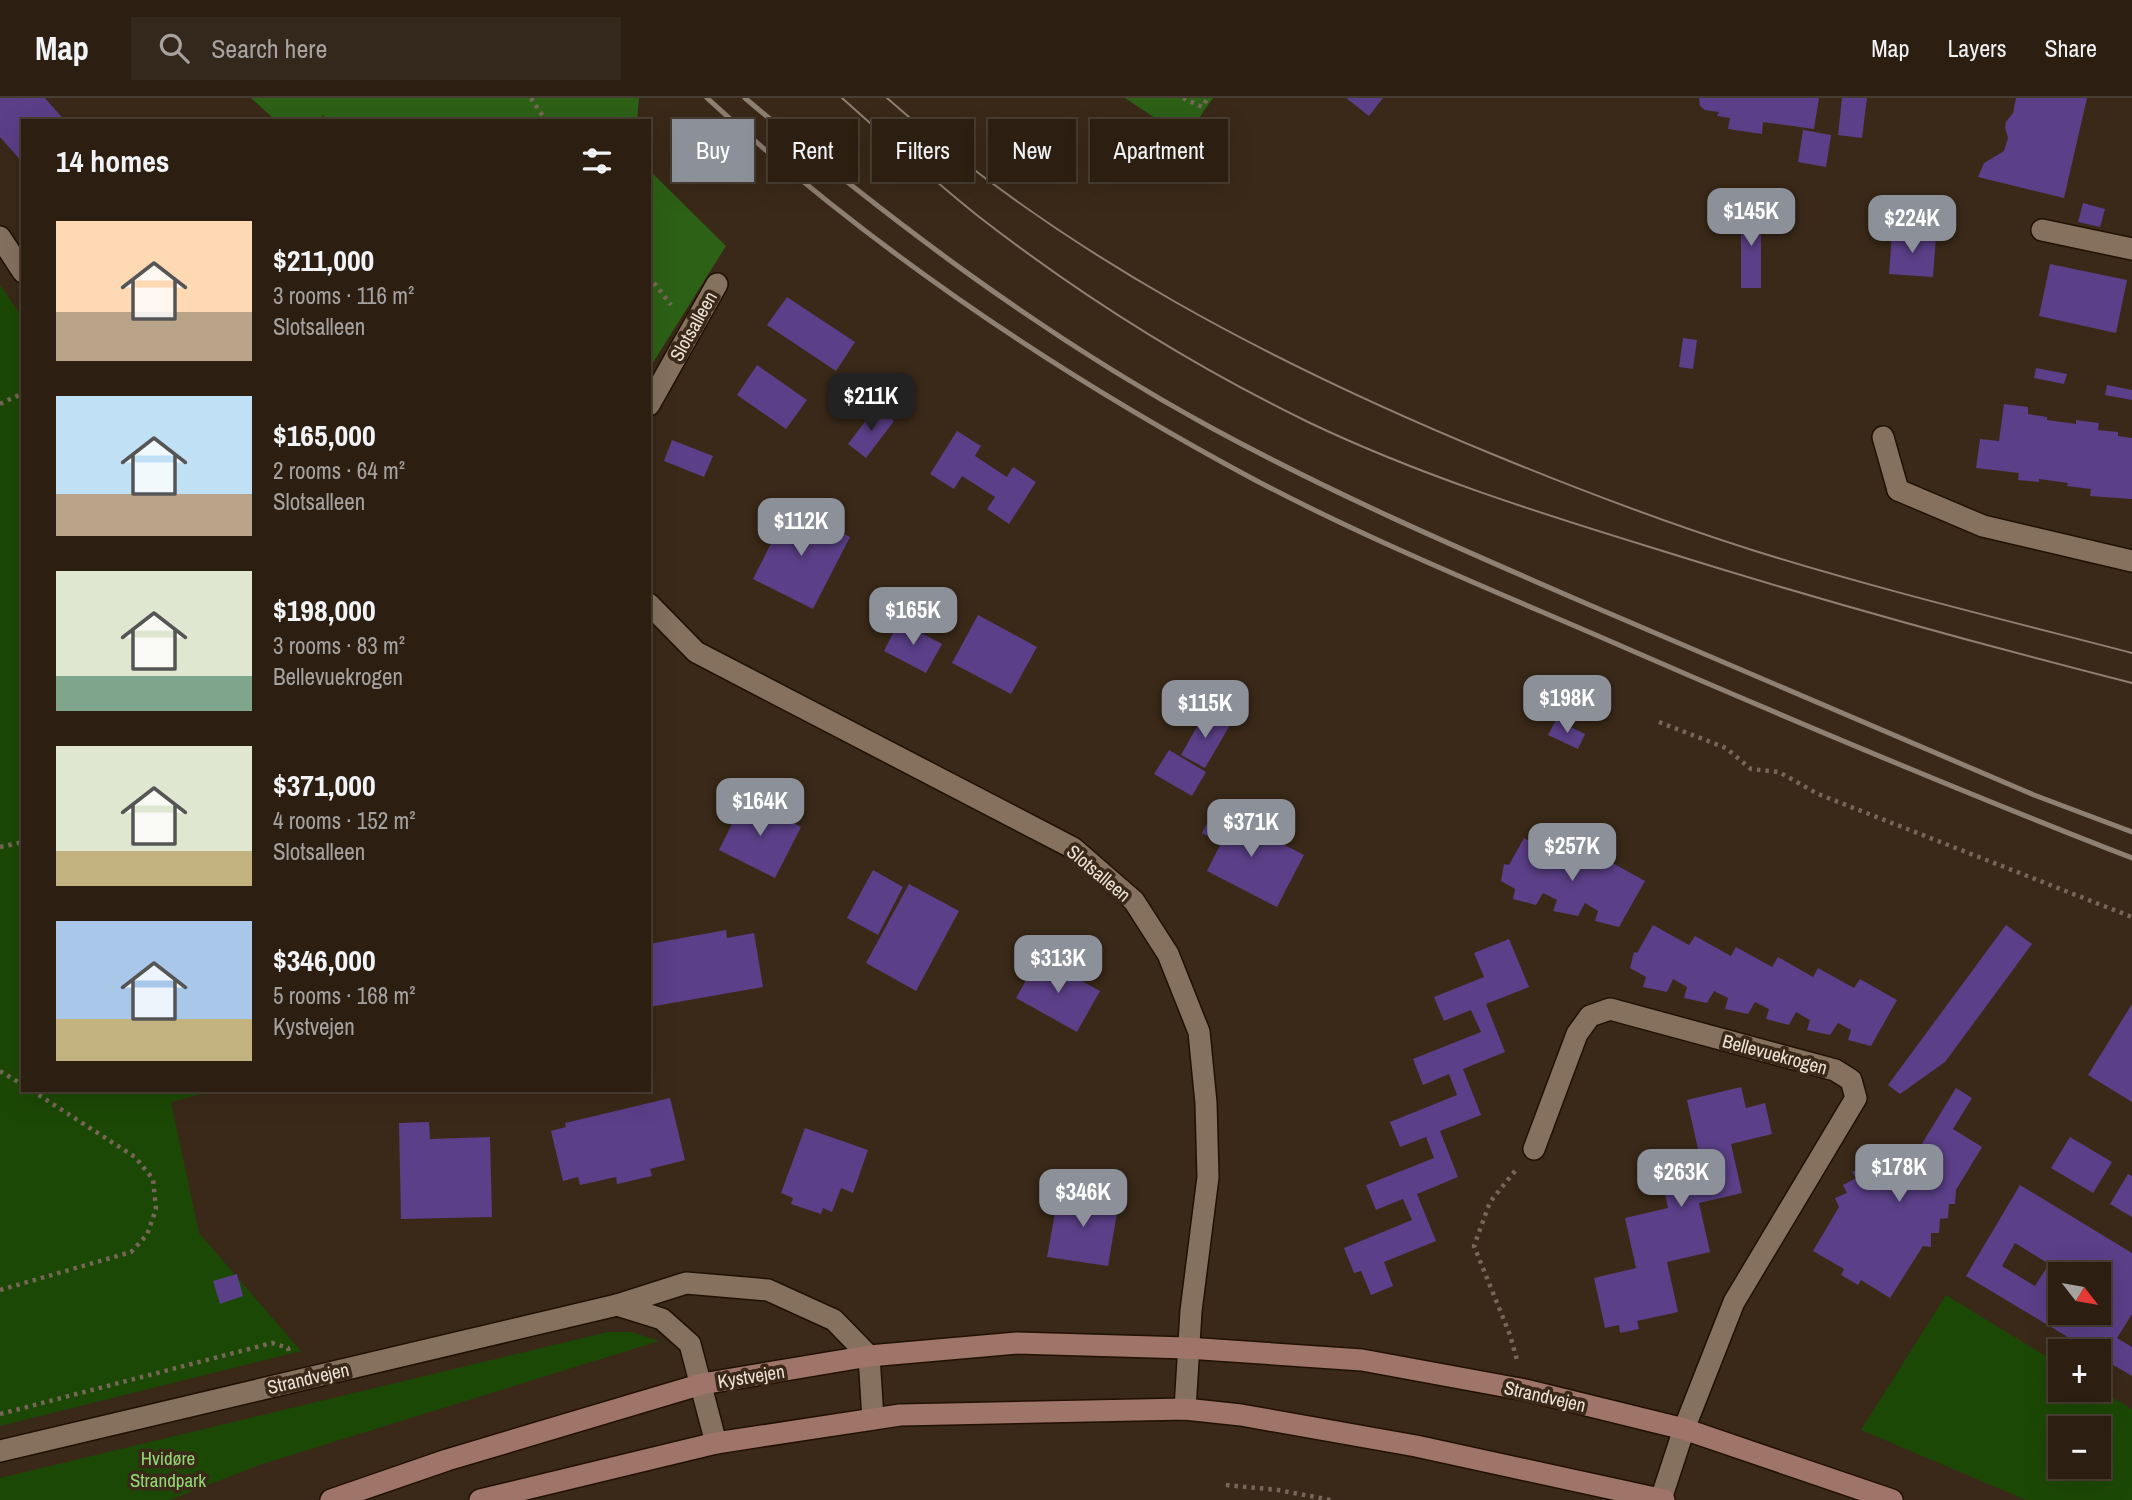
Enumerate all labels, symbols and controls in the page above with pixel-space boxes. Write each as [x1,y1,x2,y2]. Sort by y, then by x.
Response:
search box [131,17,621,80]
text: Map [35,26,89,70]
icon: search [155,29,193,67]
text: Search here [211,31,327,66]
text: Map [1871,32,1909,64]
text: Layers [1947,32,2006,64]
text: Share [2044,32,2097,64]
chip: Buy [672,119,754,182]
chip: Rent [768,119,858,182]
chip: Filters [872,119,974,182]
chip: New [988,119,1076,182]
chip: Apartment [1090,119,1228,182]
text: 14 homes [56,141,170,181]
icon: filters [578,142,616,180]
pin: $145K [1702,188,1800,248]
text: $145K [1723,195,1779,226]
pin: $224K [1863,195,1961,255]
text: $224K [1884,202,1940,233]
text: $211,000 [273,240,374,280]
icon: home [112,249,196,333]
text: 3 rooms · 116 m² [273,280,414,311]
street label: Slotsalleen [663,286,723,366]
text: Slotsalleen [273,311,365,342]
pin: $211K [822,374,920,433]
text: $211K [844,380,898,411]
text: $165,000 [273,415,376,455]
icon: home [112,424,196,508]
text: 2 rooms · 64 m² [273,455,405,486]
text: Slotsalleen [273,486,365,517]
pin: $112K [752,498,850,558]
text: $112K [774,505,828,536]
pin: $165K [864,588,962,647]
text: $198,000 [273,590,376,630]
text: $165K [885,594,941,625]
icon: home [112,599,196,683]
text: 3 rooms · 83 m² [273,630,405,661]
text: Bellevuekrogen [273,661,403,692]
pin: $198K [1518,676,1616,735]
pin: $115K [1156,680,1254,740]
text: $198K [1539,682,1595,713]
text: $115K [1178,687,1232,718]
text: $371,000 [273,765,376,805]
icon: home [112,774,196,858]
pin: $164K [711,778,809,838]
text: $164K [732,785,788,816]
pin: $371K [1202,800,1300,859]
text: 4 rooms · 152 m² [273,805,416,836]
text: $371K [1223,806,1279,837]
pin: $257K [1523,824,1621,883]
text: $257K [1544,830,1600,861]
text: Slotsalleen [273,836,365,867]
street label: Slotsalleen [1061,839,1137,907]
pin: $313K [1009,936,1107,995]
text: $346,000 [273,940,376,980]
text: $313K [1030,942,1086,973]
icon: home [112,949,196,1033]
text: 5 rooms · 168 m² [273,980,416,1011]
text: Kystvejen [273,1011,355,1042]
street label: Bellevuekrogen [1720,1028,1830,1080]
pin: $178K [1850,1144,1948,1204]
pin: $263K [1632,1150,1730,1209]
text: $178K [1871,1151,1927,1182]
text: $263K [1653,1156,1709,1187]
pin: $346K [1034,1170,1132,1229]
text: $346K [1055,1176,1111,1207]
north arrow [2048,1262,2110,1325]
map controls [2048,1262,2111,1479]
button: + [2048,1339,2111,1402]
street label: Strandvejen [265,1356,351,1400]
street label: Kystvejen [716,1358,786,1394]
street label: Strandvejen [1502,1374,1588,1418]
button: − [2048,1416,2111,1479]
park label: Hvidøre Strandpark [130,1445,206,1493]

